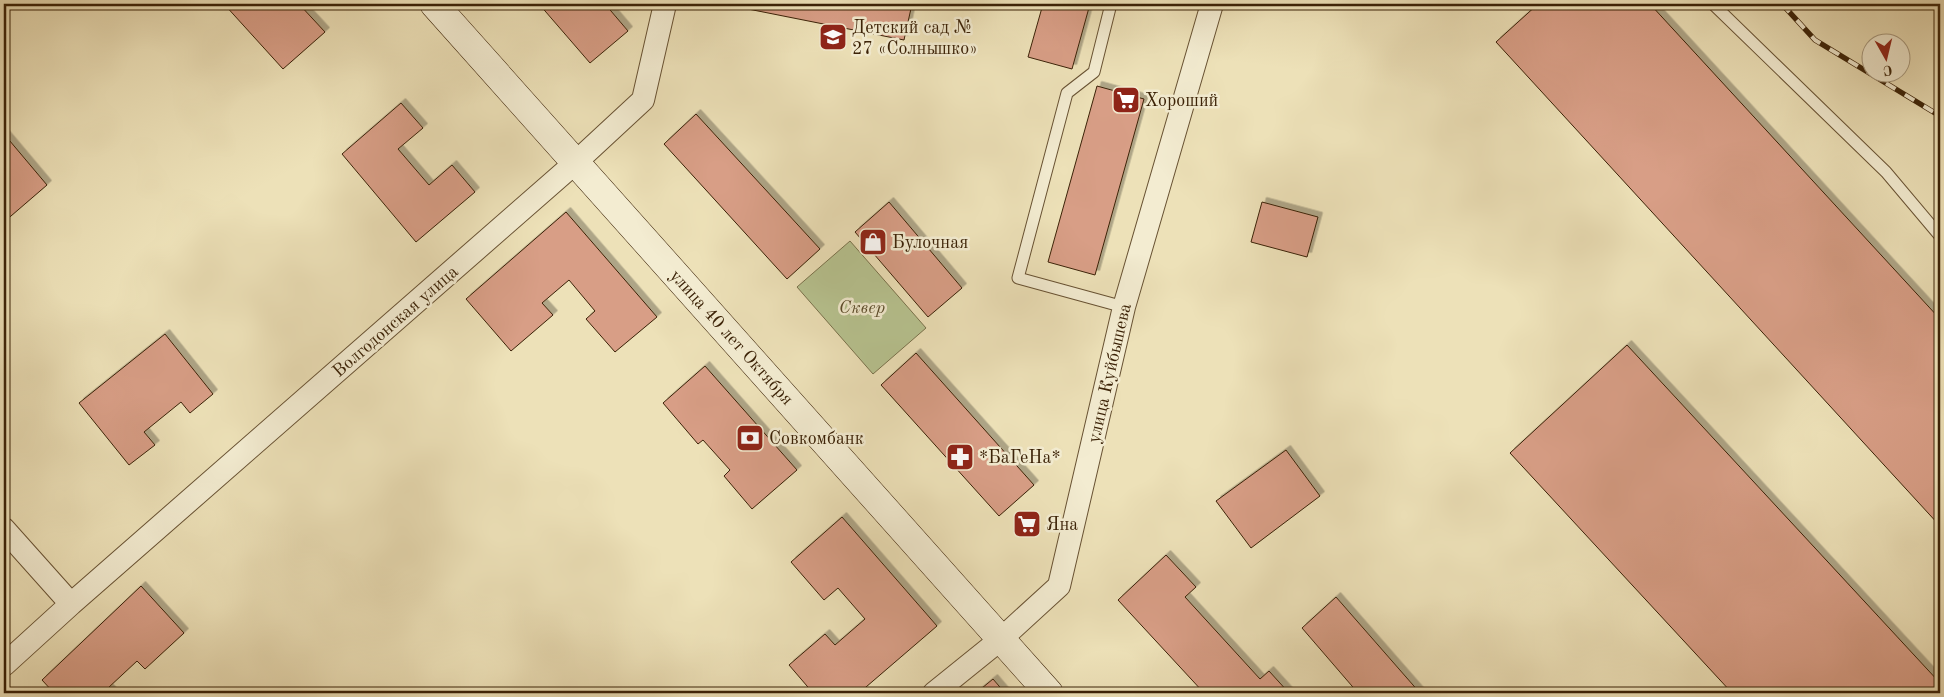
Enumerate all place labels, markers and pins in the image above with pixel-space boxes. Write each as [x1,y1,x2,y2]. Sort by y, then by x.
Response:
place label: Детский сад № 27 «Солнышко» [852,19,978,58]
school or university icon: Детский сад № 27 «Солнышко» [818,22,848,52]
supermarket icon: Хороший [1111,85,1141,115]
place label: Хороший [1145,92,1218,110]
shop icon: Булочная [858,227,888,257]
place label: Булочная [892,234,968,252]
bank icon: Совкомбанк [735,423,765,453]
place label: Совкомбанк [769,430,864,448]
pharmacy icon: *БаГеНа* [945,442,975,472]
place label: *БаГеНа* [979,449,1060,467]
supermarket icon: Яна [1012,509,1042,539]
place label: Яна [1046,516,1078,534]

